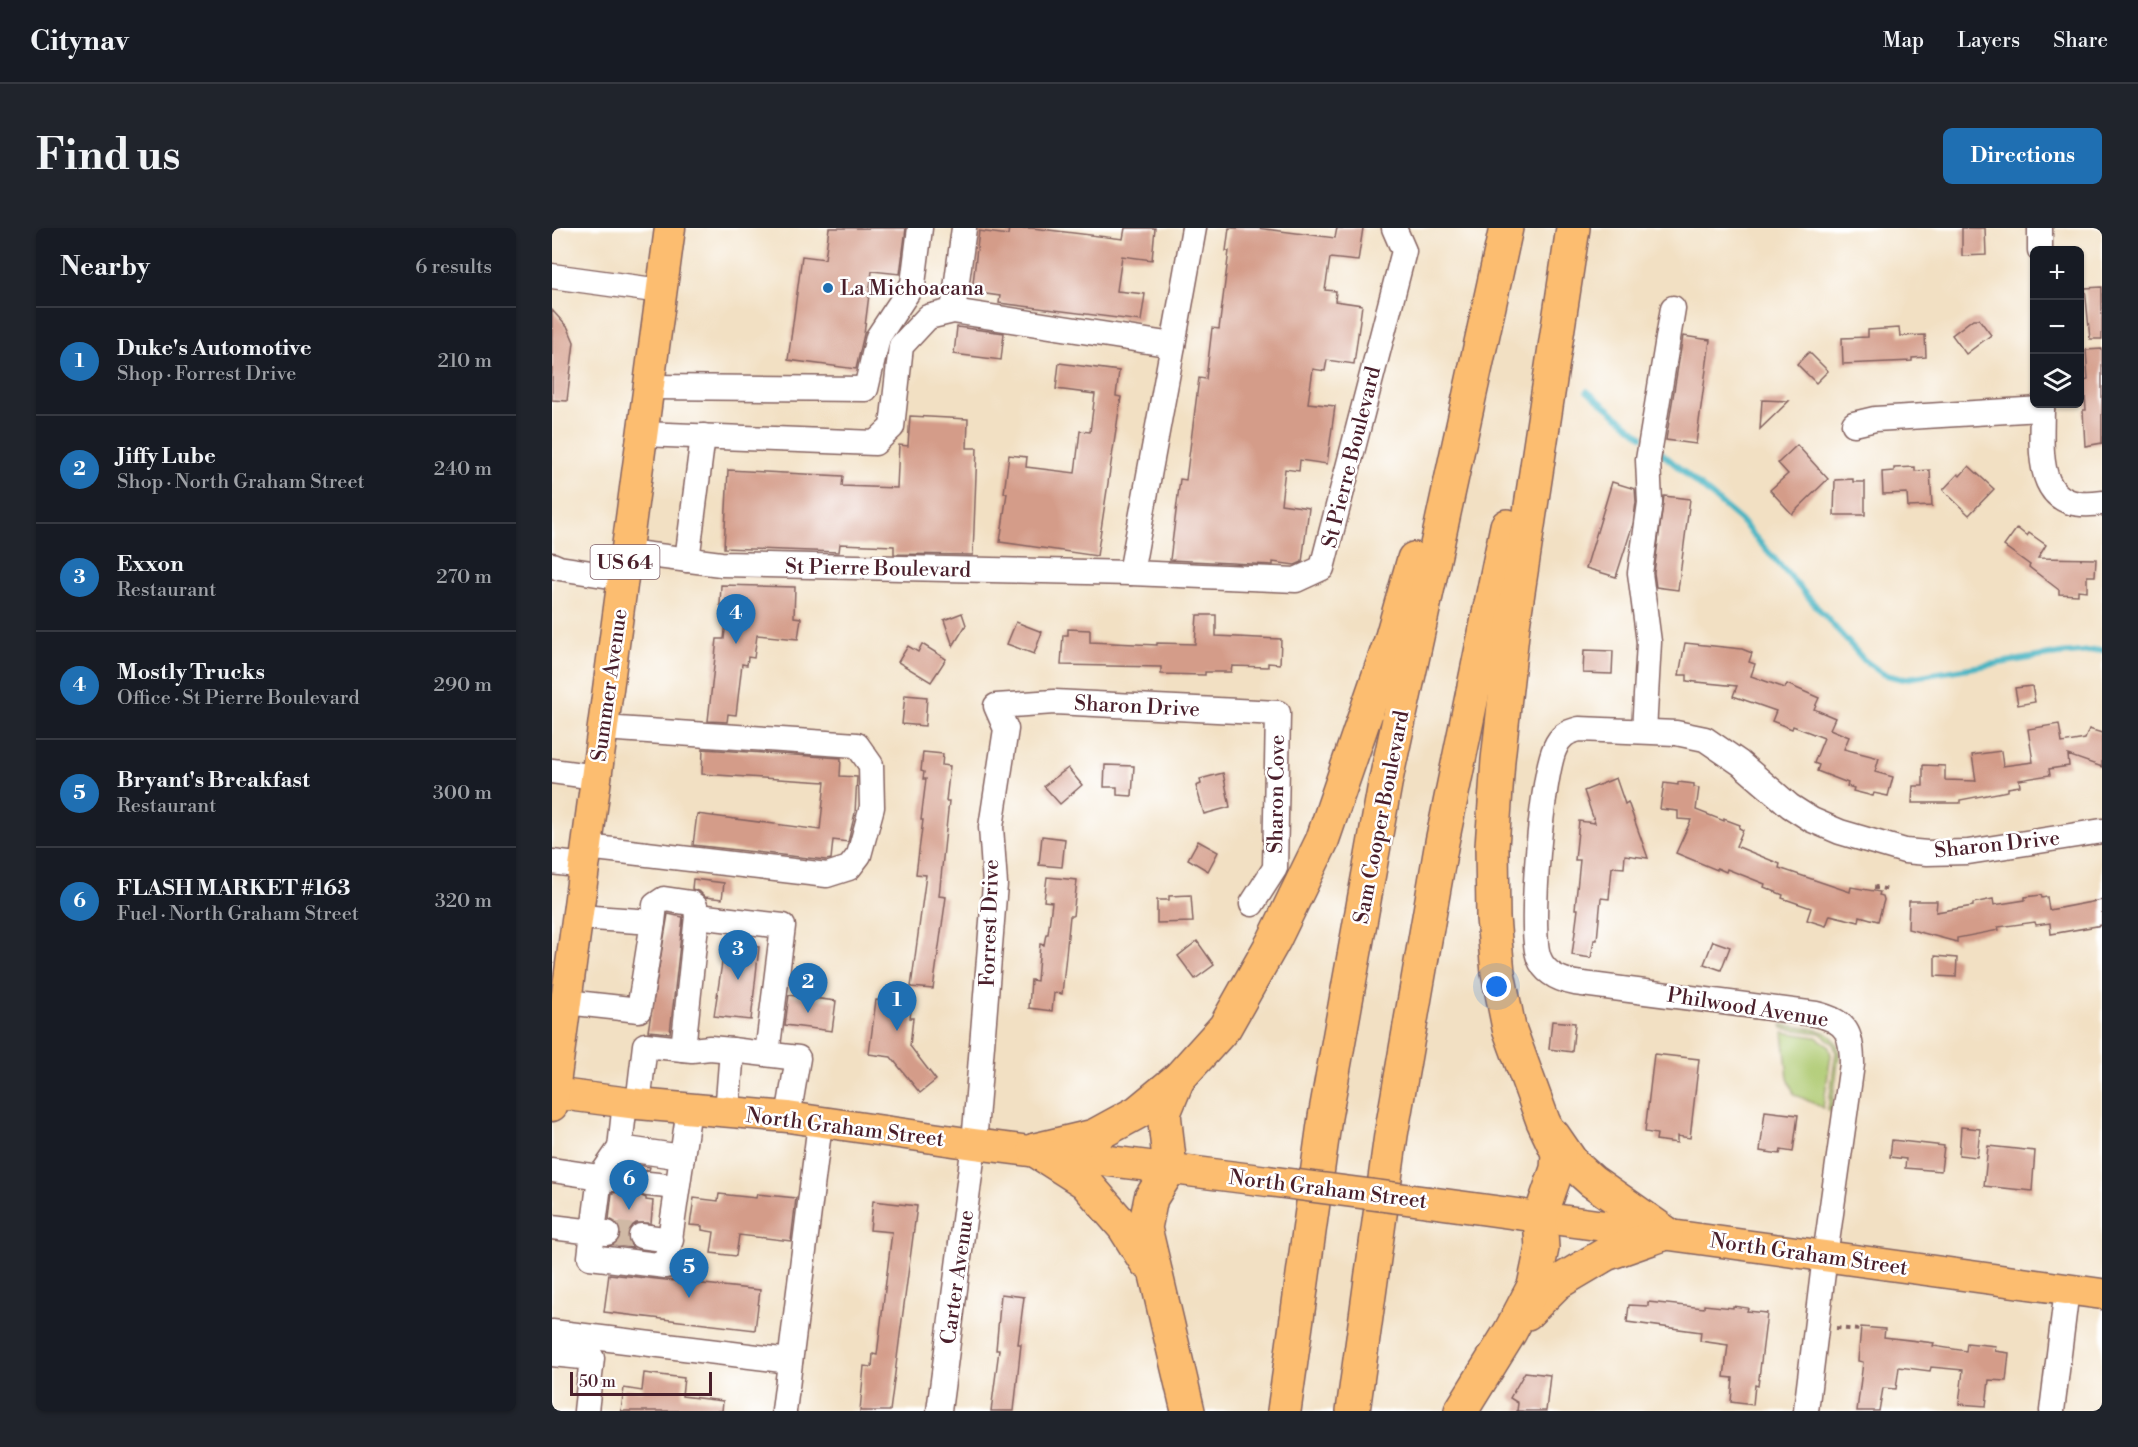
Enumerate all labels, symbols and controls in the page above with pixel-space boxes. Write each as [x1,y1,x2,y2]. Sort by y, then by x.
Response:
text: Citynav [30,24,129,59]
text: Map [1883,28,1924,54]
text: Layers [1957,28,2020,54]
text: Share [2053,28,2108,54]
button: Directions [1943,128,2102,184]
text: Find us [36,130,180,183]
map controls [2030,246,2084,408]
button: + [2030,246,2084,300]
text: Nearby [60,251,150,283]
text: 6 results [415,255,492,280]
place label: La Michoacana [840,276,984,302]
marker: La Michoacana [821,281,835,295]
button: − [2030,300,2084,354]
text: Duke's Automotive [117,335,312,362]
text: 1 [75,349,84,374]
text: 210 m [437,349,492,374]
button: layers [2030,354,2084,408]
text: Shop · Forrest Drive [117,362,296,387]
street label: St Pierre Boulevard [1317,364,1387,551]
text: Jiffy Lube [117,443,216,470]
text: 2 [73,457,86,482]
text: 240 m [434,457,492,482]
text: Shop · North Graham Street [117,470,365,495]
road number: US 64 [590,545,659,579]
text: Exxon [117,551,184,578]
street label: St Pierre Boulevard [785,554,971,584]
text: 3 [73,565,86,590]
text: 270 m [436,565,492,590]
text: Restaurant [117,578,216,603]
pin: 4 [716,594,756,644]
street label: Summer Avenue [586,607,634,763]
text: Mostly Trucks [117,659,265,686]
text: 4 [73,673,86,698]
text: 290 m [434,673,492,698]
text: Office · St Pierre Boulevard [117,686,360,711]
street label: Sharon Drive [1073,691,1201,723]
street label: Sam Cooper Boulevard [1349,708,1415,926]
street label: Sharon Cove [1263,734,1291,854]
text: Bryant's Breakfast [117,767,310,794]
text: 5 [73,781,86,806]
text: 300 m [433,781,492,806]
text: Restaurant [117,794,216,819]
street label: Sharon Drive [1933,825,2061,865]
street label: Forrest Drive [975,859,1005,987]
text: FLASH MARKET #163 [117,875,350,902]
text: 6 [73,889,86,914]
text: 320 m [435,889,492,914]
text: Fuel · North Graham Street [117,902,359,927]
pin: 3 [718,930,758,980]
pin: 2 [788,964,828,1013]
your location [1482,972,1511,1001]
pin: 1 [878,982,916,1031]
street label: Philwood Avenue [1665,982,1831,1034]
street label: North Graham Street [744,1103,946,1153]
pin: 6 [610,1160,649,1210]
street label: North Graham Street [1227,1165,1429,1215]
street label: Carter Avenue [936,1208,980,1346]
street label: North Graham Street [1708,1228,1910,1282]
pin: 5 [670,1248,708,1298]
scale bar [570,1369,712,1396]
text: 50 m [579,1372,616,1392]

